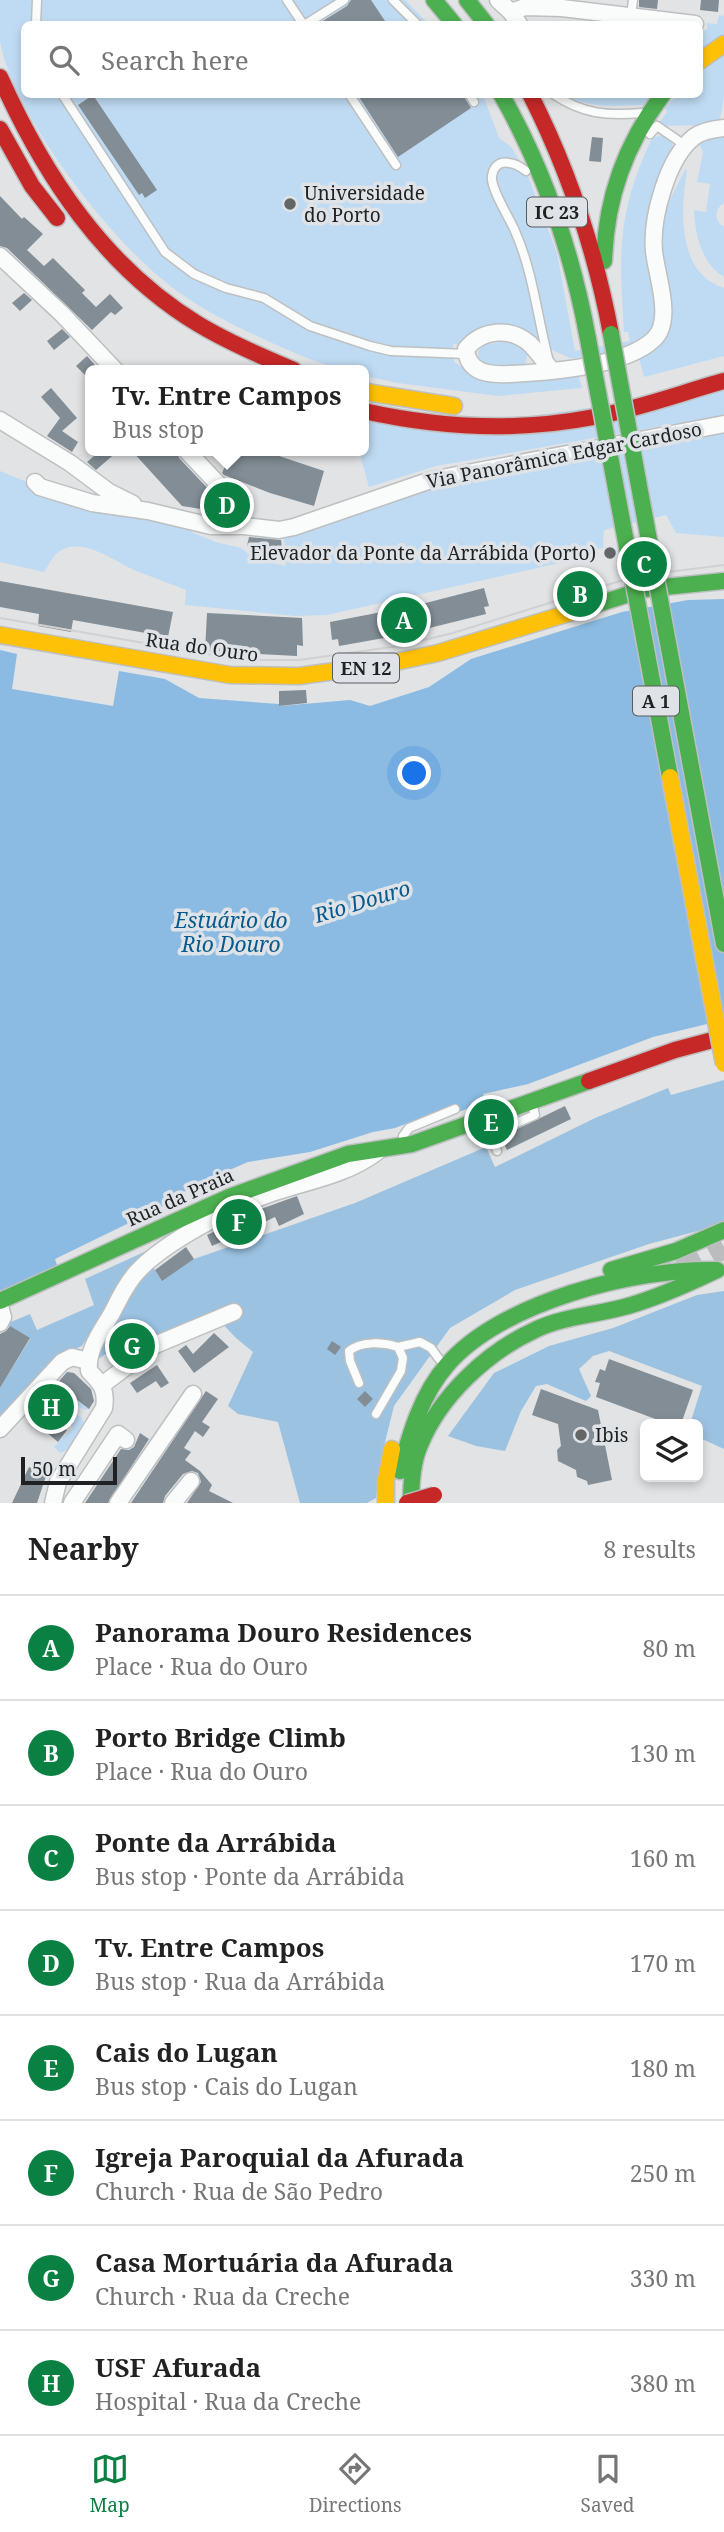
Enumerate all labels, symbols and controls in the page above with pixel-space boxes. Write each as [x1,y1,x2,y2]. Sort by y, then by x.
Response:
search box [21,21,703,98]
icon: search [45,41,83,79]
text: Search here [101,42,249,78]
place label: Universidade do Porto [304,180,425,228]
marker: Universidade do Porto [282,196,298,212]
road number: IC 23 [527,197,587,226]
popup [85,365,369,456]
text: Tv. Entre Campos [112,377,342,413]
text: Bus stop [112,413,204,445]
street label: Via Panorâmica Edgar Cardoso [424,416,704,494]
pin: D [204,479,250,531]
pin: C [621,538,667,590]
place label: Elevador da Ponte da Arrábida (Porto) [250,540,596,566]
marker: Elevador da Ponte da Arrábida (Porto) [602,545,618,561]
pin: B [557,568,603,620]
pin: A [381,594,427,646]
street label: Rua do Ouro [144,626,260,668]
road number: EN 12 [333,654,399,682]
road number: A 1 [633,686,679,716]
your location [397,756,431,790]
water label: Rio Douro [310,873,414,929]
water label: Estuário do Rio Douro [173,906,288,958]
pin: E [468,1096,514,1148]
street label: Rua da Praia [122,1162,238,1232]
pin: F [216,1196,262,1248]
pin: G [109,1320,155,1372]
pin: H [28,1381,74,1433]
map controls [640,1419,703,1482]
button: layers [640,1419,703,1482]
place label: Ibis [595,1422,628,1448]
marker: Ibis [573,1427,589,1443]
scale bar [21,1454,117,1486]
text: 50 m [32,1456,76,1482]
text: Nearby [28,1528,139,1569]
text: 8 results [603,1533,696,1565]
text: Panorama Douro Residences [95,1614,472,1650]
text: A [42,1632,60,1664]
text: 80 m [643,1632,696,1664]
text: Place · Rua do Ouro [95,1650,308,1682]
text: Porto Bridge Climb [95,1719,346,1755]
text: B [43,1737,59,1769]
text: 130 m [630,1737,696,1769]
text: Place · Rua do Ouro [95,1755,308,1787]
text: Ponte da Arrábida [95,1824,337,1860]
text: C [43,1842,59,1874]
text: 160 m [630,1842,696,1874]
text: Bus stop · Ponte da Arrábida [95,1860,405,1892]
text: Tv. Entre Campos [95,1929,324,1965]
text: D [42,1947,60,1979]
text: 170 m [630,1947,696,1979]
text: Bus stop · Rua da Arrábida [95,1965,385,1997]
text: Cais do Lugan [95,2034,278,2070]
text: E [43,2052,59,2084]
text: 180 m [630,2052,696,2084]
text: Bus stop · Cais do Lugan [95,2070,358,2102]
text: Igreja Paroquial da Afurada [95,2139,464,2175]
text: F [44,2157,58,2189]
text: 250 m [630,2157,696,2189]
text: Church · Rua de São Pedro [95,2175,383,2207]
text: Casa Mortuária da Afurada [95,2244,454,2280]
text: G [42,2262,60,2294]
text: 330 m [630,2262,696,2294]
text: Church · Rua da Creche [95,2280,350,2312]
text: USF Afurada [95,2349,261,2385]
text: H [42,2367,60,2399]
text: 380 m [630,2367,696,2399]
text: Hospital · Rua da Creche [95,2385,361,2417]
tab: Map [90,2450,130,2518]
tab: Directions [309,2450,402,2518]
tab: Saved [581,2450,634,2518]

